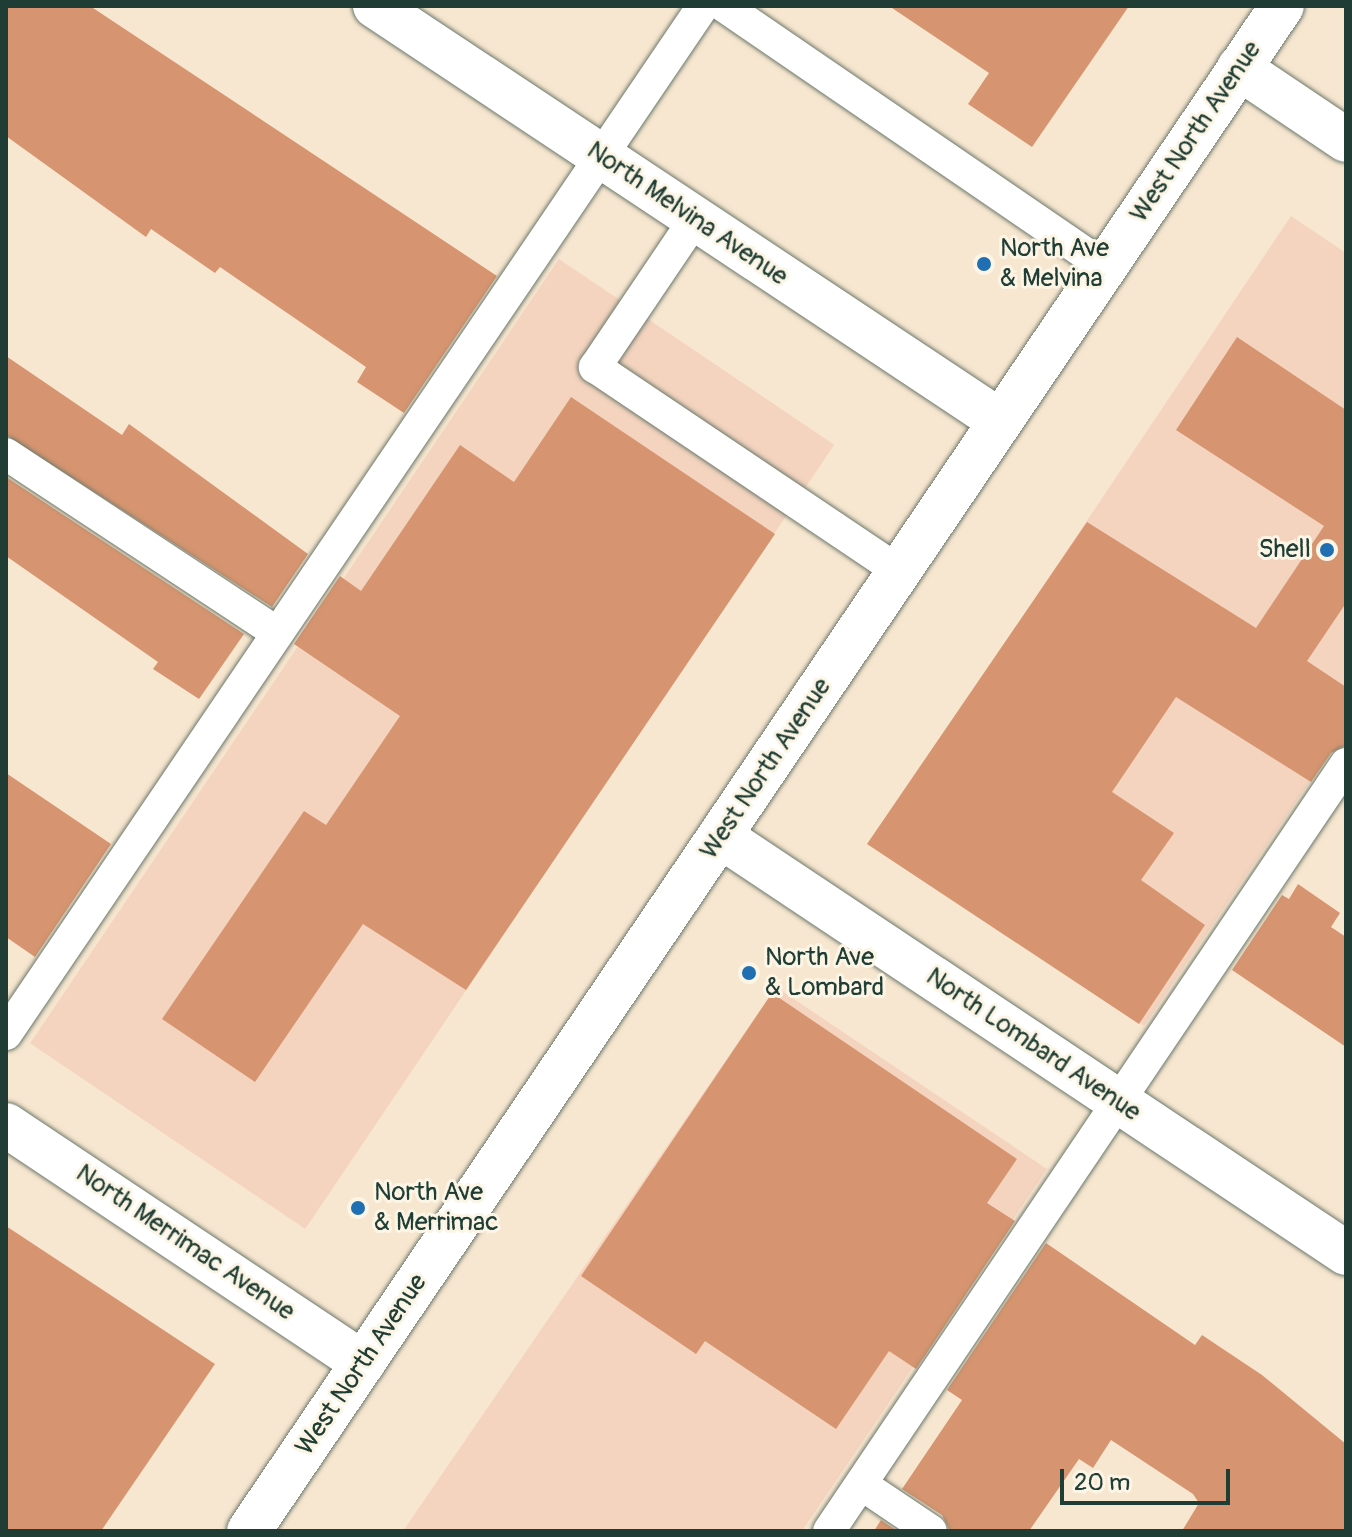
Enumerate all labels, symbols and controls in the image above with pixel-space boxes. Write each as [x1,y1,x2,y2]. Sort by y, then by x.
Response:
street label: West North Avenue [1124,35,1268,229]
street label: North Melvina Avenue [581,135,793,293]
place label: North Ave & Melvina [1000,233,1109,294]
marker: North Ave & Melvina [975,255,993,273]
place label: Shell [1258,534,1311,566]
marker: Shell [1318,541,1336,559]
street label: West North Avenue [694,672,838,866]
place label: North Ave & Lombard [765,942,884,1004]
street label: North Lombard Avenue [920,962,1146,1128]
marker: North Ave & Lombard [740,964,758,982]
street label: North Merrimac Avenue [70,1158,300,1328]
place label: North Ave & Merrimac [374,1177,498,1238]
marker: North Ave & Merrimac [349,1199,367,1217]
street label: West North Avenue [290,1268,434,1462]
scale bar [1064,1453,1234,1503]
text: 20 m [1074,1468,1130,1497]

